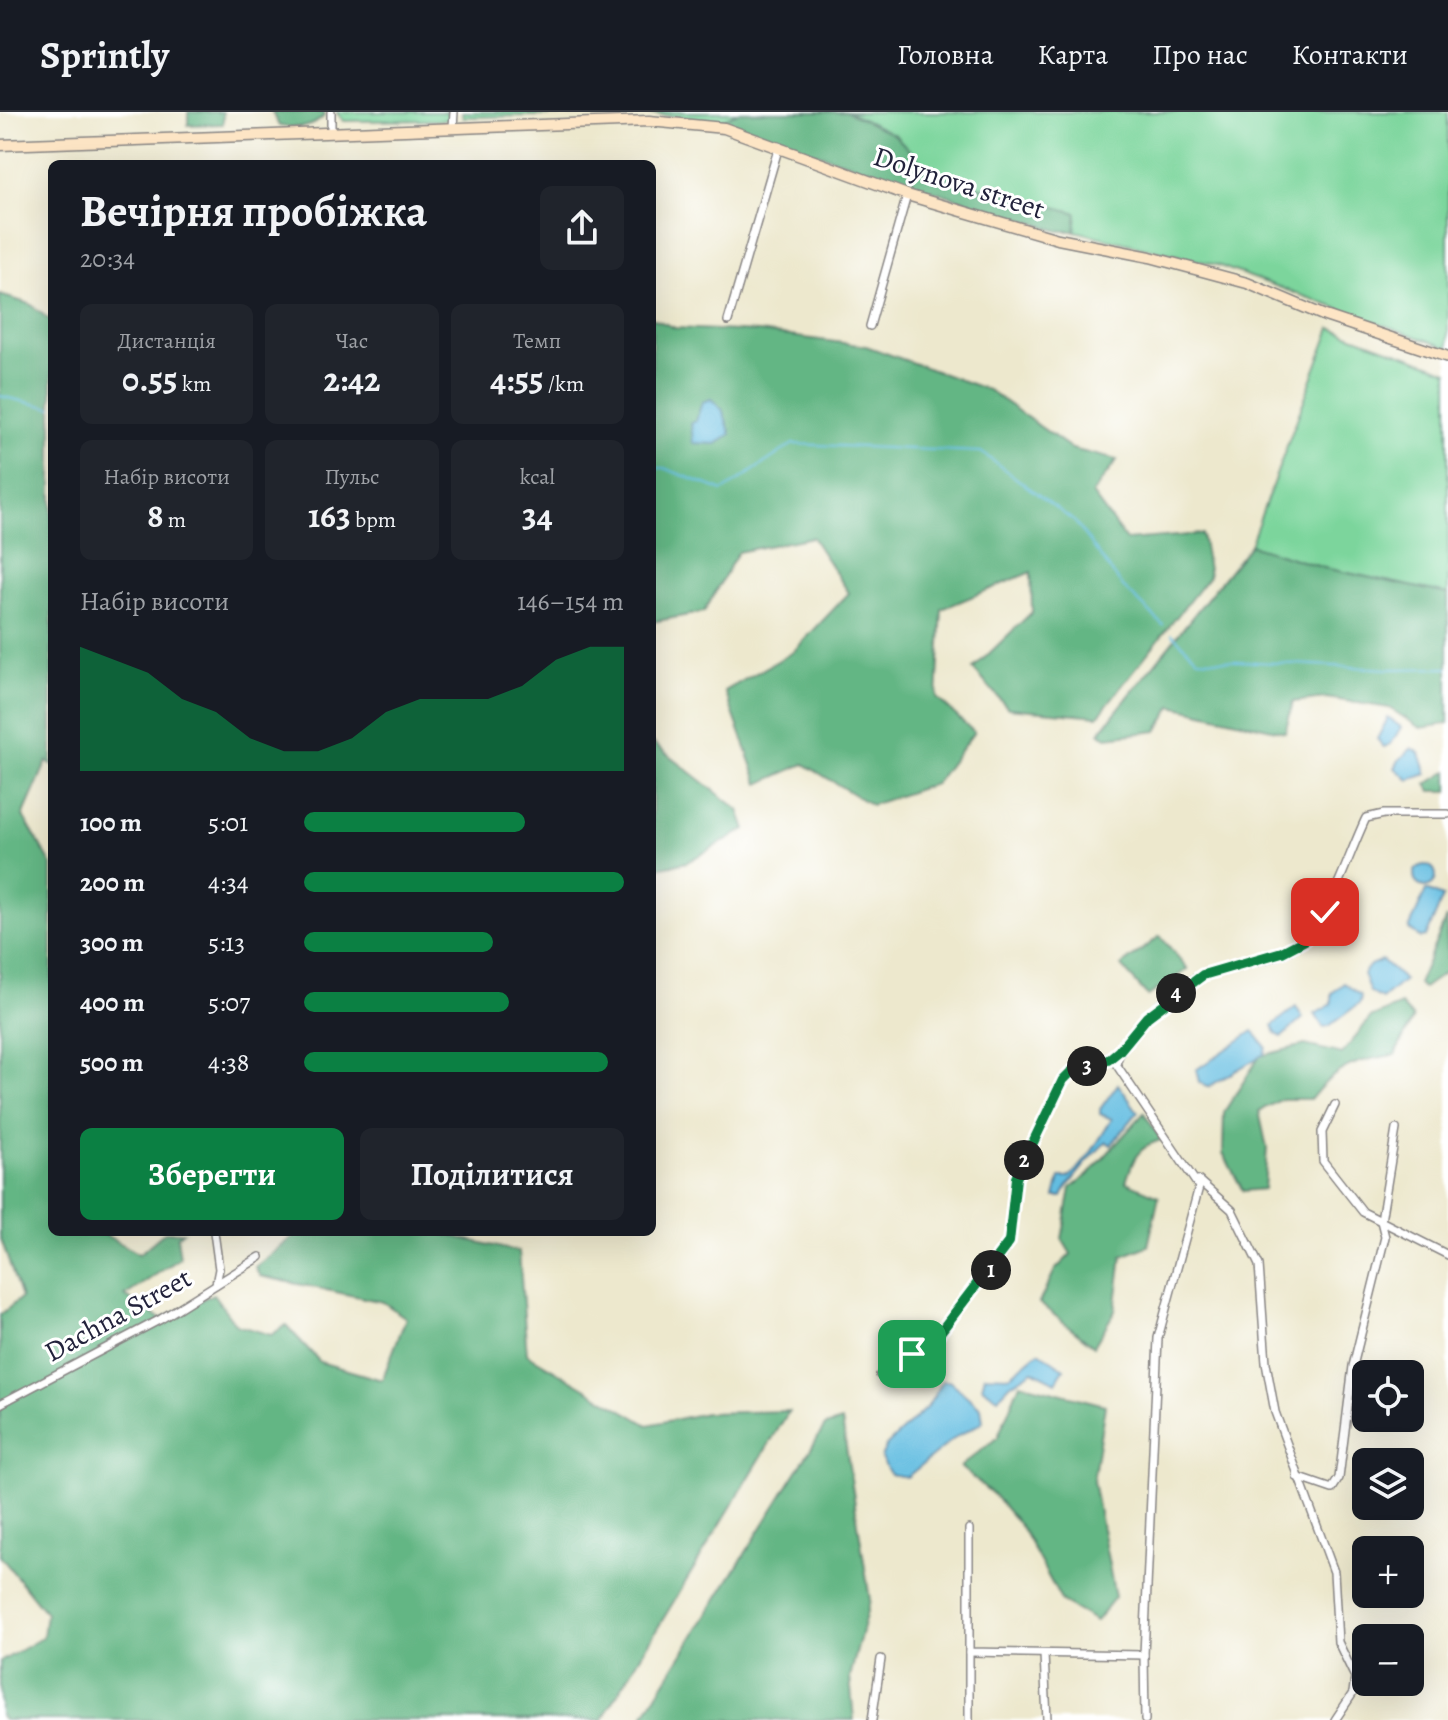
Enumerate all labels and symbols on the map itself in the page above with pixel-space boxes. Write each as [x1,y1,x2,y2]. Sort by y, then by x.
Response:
street label: Dolynova street [869,137,1049,229]
pin [1291,878,1359,946]
pin: 4 [1156,973,1196,1013]
pin: 3 [1067,1046,1107,1086]
pin: 2 [1004,1140,1044,1180]
pin: 1 [971,1250,1011,1290]
street label: Dachna Street [38,1259,198,1371]
pin [878,1320,946,1388]

